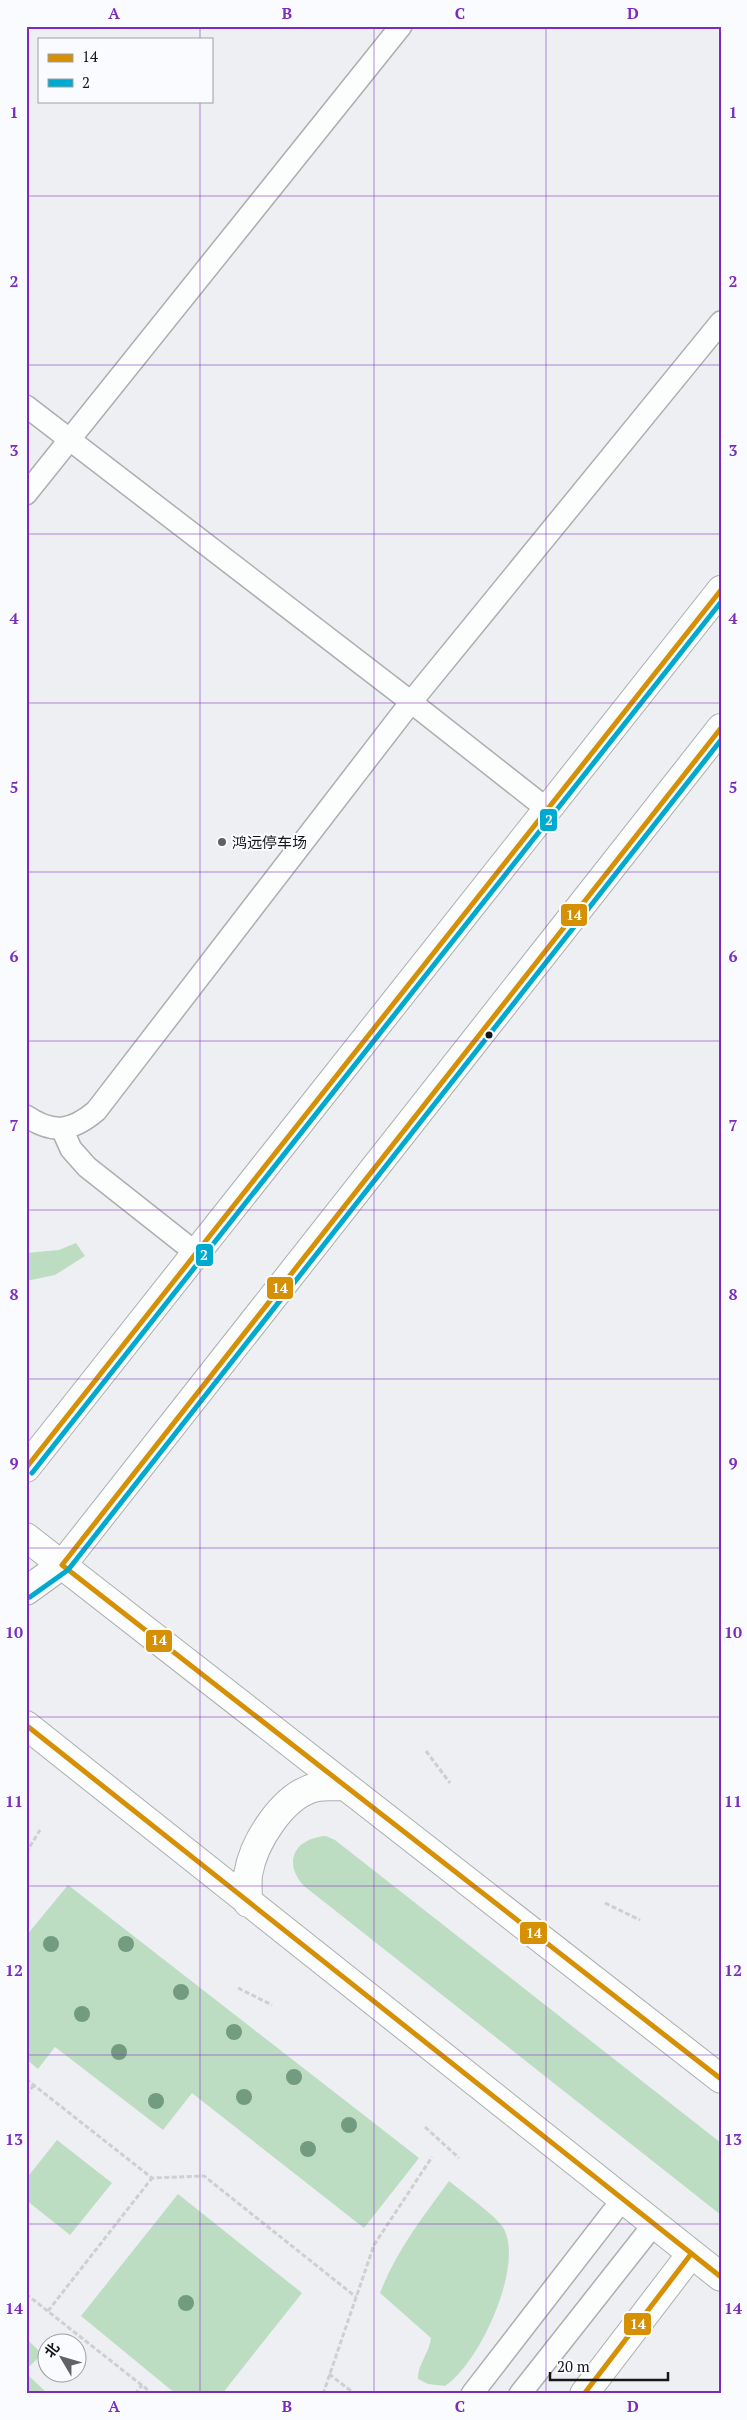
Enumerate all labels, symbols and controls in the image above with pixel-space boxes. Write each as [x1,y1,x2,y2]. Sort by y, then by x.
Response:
text: A [108,2,120,24]
text: B [282,2,292,24]
text: C [455,2,465,24]
text: D [627,2,639,24]
legend [38,38,212,102]
text: 14 [82,46,98,66]
text: 2 [82,72,90,92]
text: 1 [9,101,19,123]
text: 1 [728,101,738,123]
text: 2 [9,270,19,292]
text: 2 [728,270,738,292]
text: 3 [9,439,19,461]
text: 3 [728,439,738,461]
text: 4 [9,607,19,629]
text: 4 [728,607,738,629]
text: 5 [9,776,19,798]
text: 5 [728,776,738,798]
line badge: 2 [539,808,558,832]
text: 2 [545,810,553,829]
place label: 鸿远停车场 [232,832,307,852]
marker: 鸿远停车场 [216,836,228,848]
line badge: 14 [560,903,588,927]
text: 14 [566,905,582,924]
text: 6 [9,945,19,967]
text: 6 [728,945,738,967]
unlabelled marker [484,1030,494,1040]
text: 7 [9,1114,19,1136]
text: 7 [728,1114,738,1136]
line badge: 2 [195,1243,214,1267]
text: 2 [200,1245,208,1264]
line badge: 14 [266,1276,294,1300]
text: 14 [272,1278,288,1297]
text: 8 [9,1283,19,1305]
text: 8 [728,1283,738,1305]
text: 9 [9,1452,19,1474]
text: 9 [728,1452,738,1474]
text: 10 [5,1621,23,1643]
text: 10 [724,1621,742,1643]
line badge: 14 [145,1629,173,1653]
text: 14 [151,1630,167,1649]
text: 11 [5,1790,23,1812]
text: 11 [724,1790,742,1812]
line badge: 14 [519,1921,548,1945]
text: 14 [526,1923,542,1942]
text: 12 [5,1959,23,1981]
text: 12 [724,1959,742,1981]
text: 13 [5,2128,23,2150]
text: 13 [724,2128,742,2150]
text: 14 [5,2297,23,2319]
text: 14 [724,2297,742,2319]
line badge: 14 [623,2312,652,2336]
text: 14 [630,2314,646,2333]
north arrow [38,2332,88,2382]
text: 北 [40,2338,63,2361]
scale bar [550,2350,667,2382]
text: 20 m [557,2356,590,2376]
text: A [108,2395,120,2417]
text: B [282,2395,292,2417]
text: C [455,2395,465,2417]
text: D [627,2395,639,2417]

